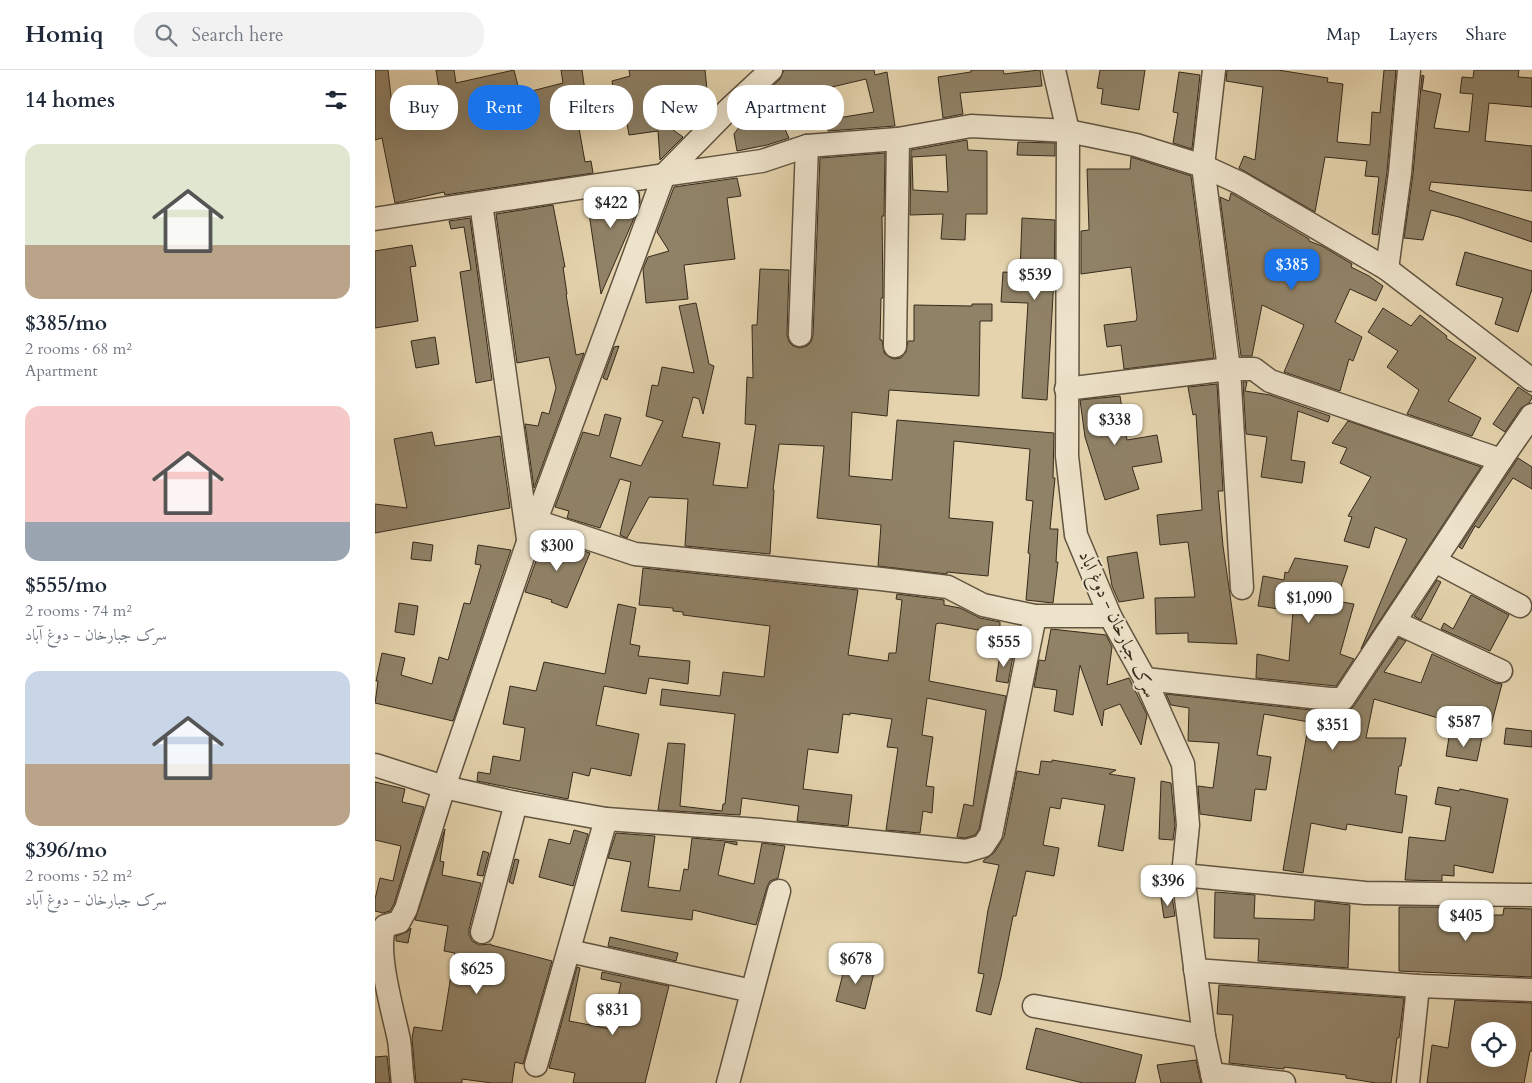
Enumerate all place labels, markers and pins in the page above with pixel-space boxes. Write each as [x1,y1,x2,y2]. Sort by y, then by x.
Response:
pin: $422 [581,186,641,229]
pin: $385 [1262,248,1322,291]
pin: $539 [1005,258,1065,301]
pin: $338 [1085,404,1145,446]
pin: $300 [527,530,587,572]
pin: $1,090 [1268,582,1350,624]
pin: $555 [974,626,1034,668]
pin: $587 [1434,706,1494,748]
pin: $351 [1303,708,1363,751]
pin: $396 [1138,864,1198,907]
pin: $405 [1436,900,1496,942]
pin: $678 [826,942,886,985]
pin: $625 [447,952,507,995]
pin: $831 [583,994,643,1036]

